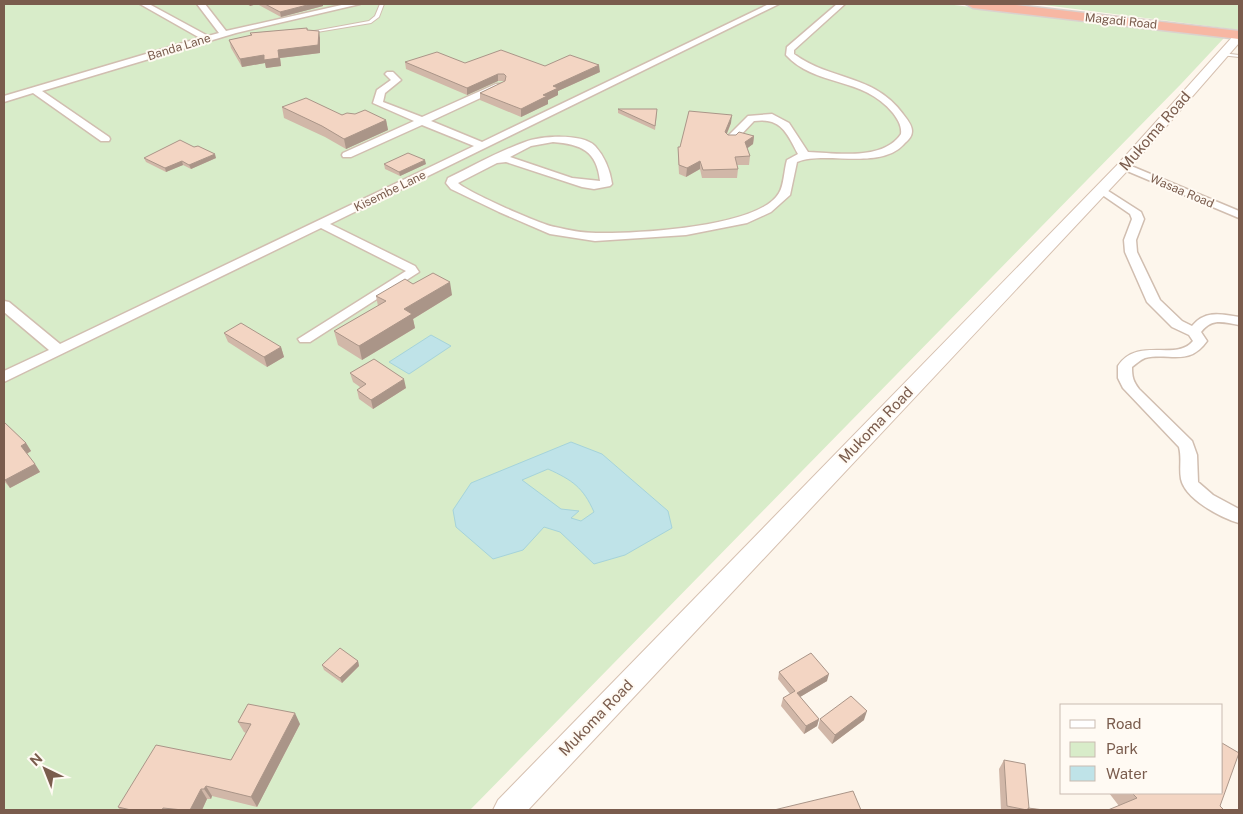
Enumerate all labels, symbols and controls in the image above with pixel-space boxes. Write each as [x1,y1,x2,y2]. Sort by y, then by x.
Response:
street label: Magadi Road [1084,10,1158,32]
street label: Banda Lane [146,31,213,63]
street label: Mukoma Road [1116,88,1194,174]
street label: Kisembe Lane [352,167,428,214]
street label: Wasaa Road [1148,171,1216,211]
street label: Mukoma Road [835,383,916,466]
street label: Mukoma Road [555,676,636,759]
legend [1060,704,1223,794]
text: Road [1106,715,1142,732]
text: Park [1106,740,1138,757]
north arrow [20,744,70,794]
text: N [27,750,46,769]
text: Water [1106,765,1148,782]

